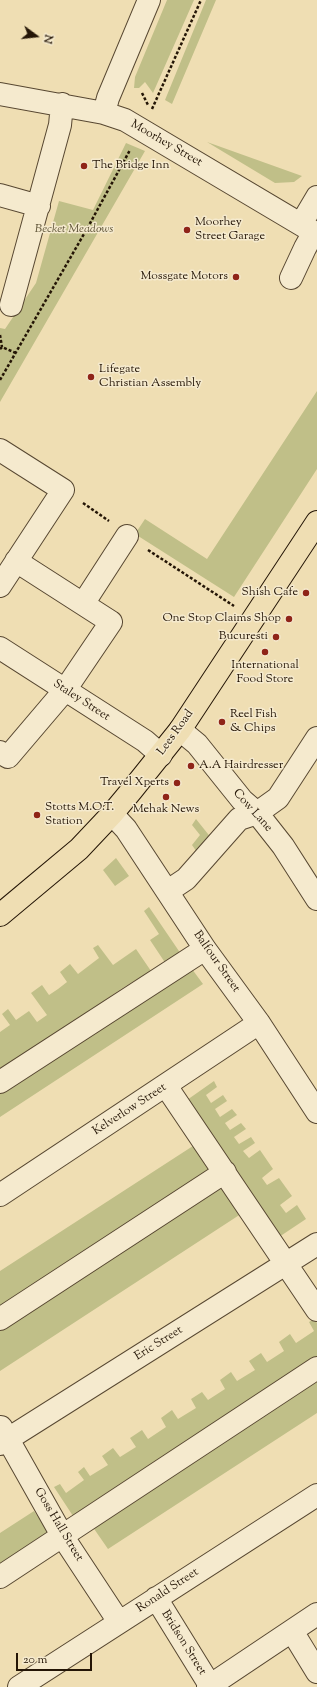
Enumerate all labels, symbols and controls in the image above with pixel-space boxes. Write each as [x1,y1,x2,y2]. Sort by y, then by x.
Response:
north arrow [16,16,56,56]
text: N [39,33,56,45]
street label: Moorhey Street [128,118,204,170]
place label: The Bridge Inn [92,159,170,173]
marker: The Bridge Inn [79,161,89,171]
place label: Moorhey Street Garage [195,216,265,244]
park label: Becket Meadows [35,223,113,237]
marker: Moorhey Street Garage [182,225,192,235]
place label: Mossgate Motors [140,270,228,284]
marker: Mossgate Motors [231,272,241,282]
place label: Lifegate Christian Assembly [99,363,201,391]
marker: Lifegate Christian Assembly [86,372,96,382]
place label: Shish Cafe [242,586,298,600]
marker: Shish Cafe [301,588,311,598]
place label: One Stop Claims Shop [162,612,281,626]
marker: One Stop Claims Shop [284,614,294,624]
place label: Bucuresti [219,630,268,644]
marker: Bucuresti [271,632,281,642]
marker: International Food Store [260,647,270,657]
place label: International Food Store [231,659,299,687]
street label: Staley Street [50,677,112,725]
street label: Lees Road [155,707,197,759]
place label: Reel Fish & Chips [230,708,277,736]
marker: Reel Fish & Chips [217,717,227,727]
place label: A.A Hairdresser [199,759,283,773]
marker: A.A Hairdresser [186,761,196,771]
place label: Travel Xperts [100,776,169,790]
marker: Travel Xperts [172,778,182,788]
street label: Cow Lane [229,787,275,835]
marker: Mehak News [161,792,171,802]
place label: Stotts M.O.T. Station [45,801,114,829]
place label: Mehak News [133,803,199,817]
marker: Stotts M.O.T. Station [32,810,42,820]
street label: Balfour Street [189,928,243,996]
street label: Kelverlow Street [91,1081,169,1139]
street label: Eric Street [132,1324,186,1364]
street label: Goss Hall Street [30,1485,86,1565]
street label: Ronald Street [134,1566,202,1616]
street label: Bridson Street [157,1608,209,1678]
scale bar [18,1645,94,1671]
text: 20 m [23,1651,47,1669]

